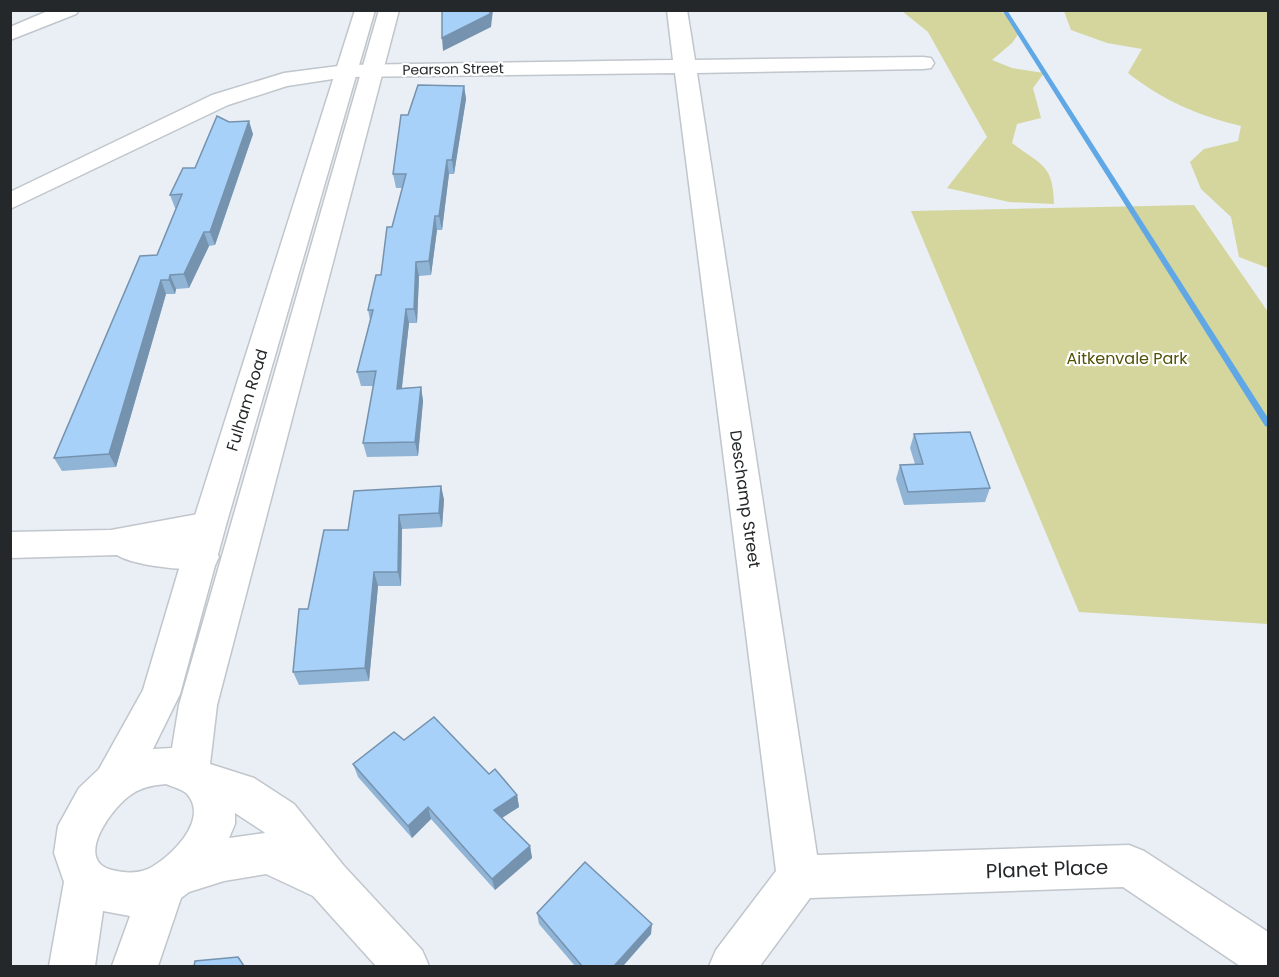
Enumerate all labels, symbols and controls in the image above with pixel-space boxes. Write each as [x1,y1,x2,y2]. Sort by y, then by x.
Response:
street label: Pearson Street [402,58,504,80]
street label: Fulham Road [221,346,273,454]
park label: Aitkenvale Park [1066,347,1188,370]
street label: Deschamp Street [724,429,766,569]
street label: Planet Place [985,853,1109,885]

